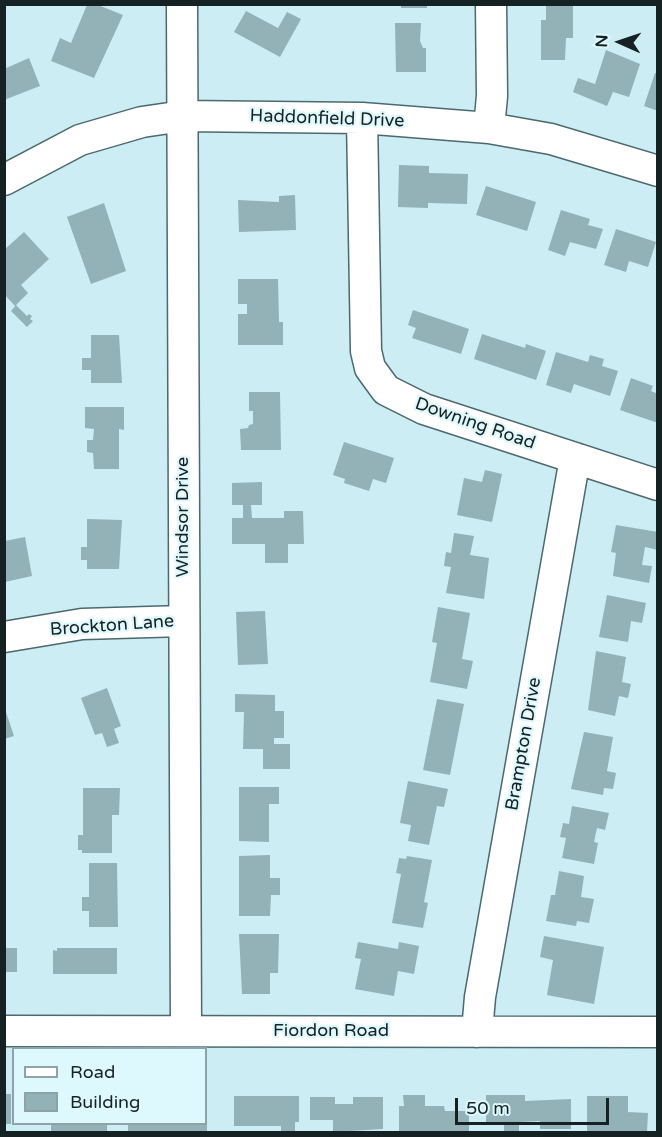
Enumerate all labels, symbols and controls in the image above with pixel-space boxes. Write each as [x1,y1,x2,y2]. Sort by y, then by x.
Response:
north arrow [590,12,650,72]
text: N [592,34,612,48]
street label: Haddonfield Drive [249,106,405,132]
street label: Downing Road [412,393,538,455]
street label: Windsor Drive [172,457,194,577]
street label: Brockton Lane [49,611,175,641]
street label: Brampton Drive [502,676,546,812]
street label: Fiordon Road [273,1020,389,1042]
legend [12,1047,207,1125]
text: Road [70,1061,115,1083]
scale bar [458,1086,612,1124]
text: Building [70,1091,140,1113]
text: 50 m [466,1097,510,1119]

